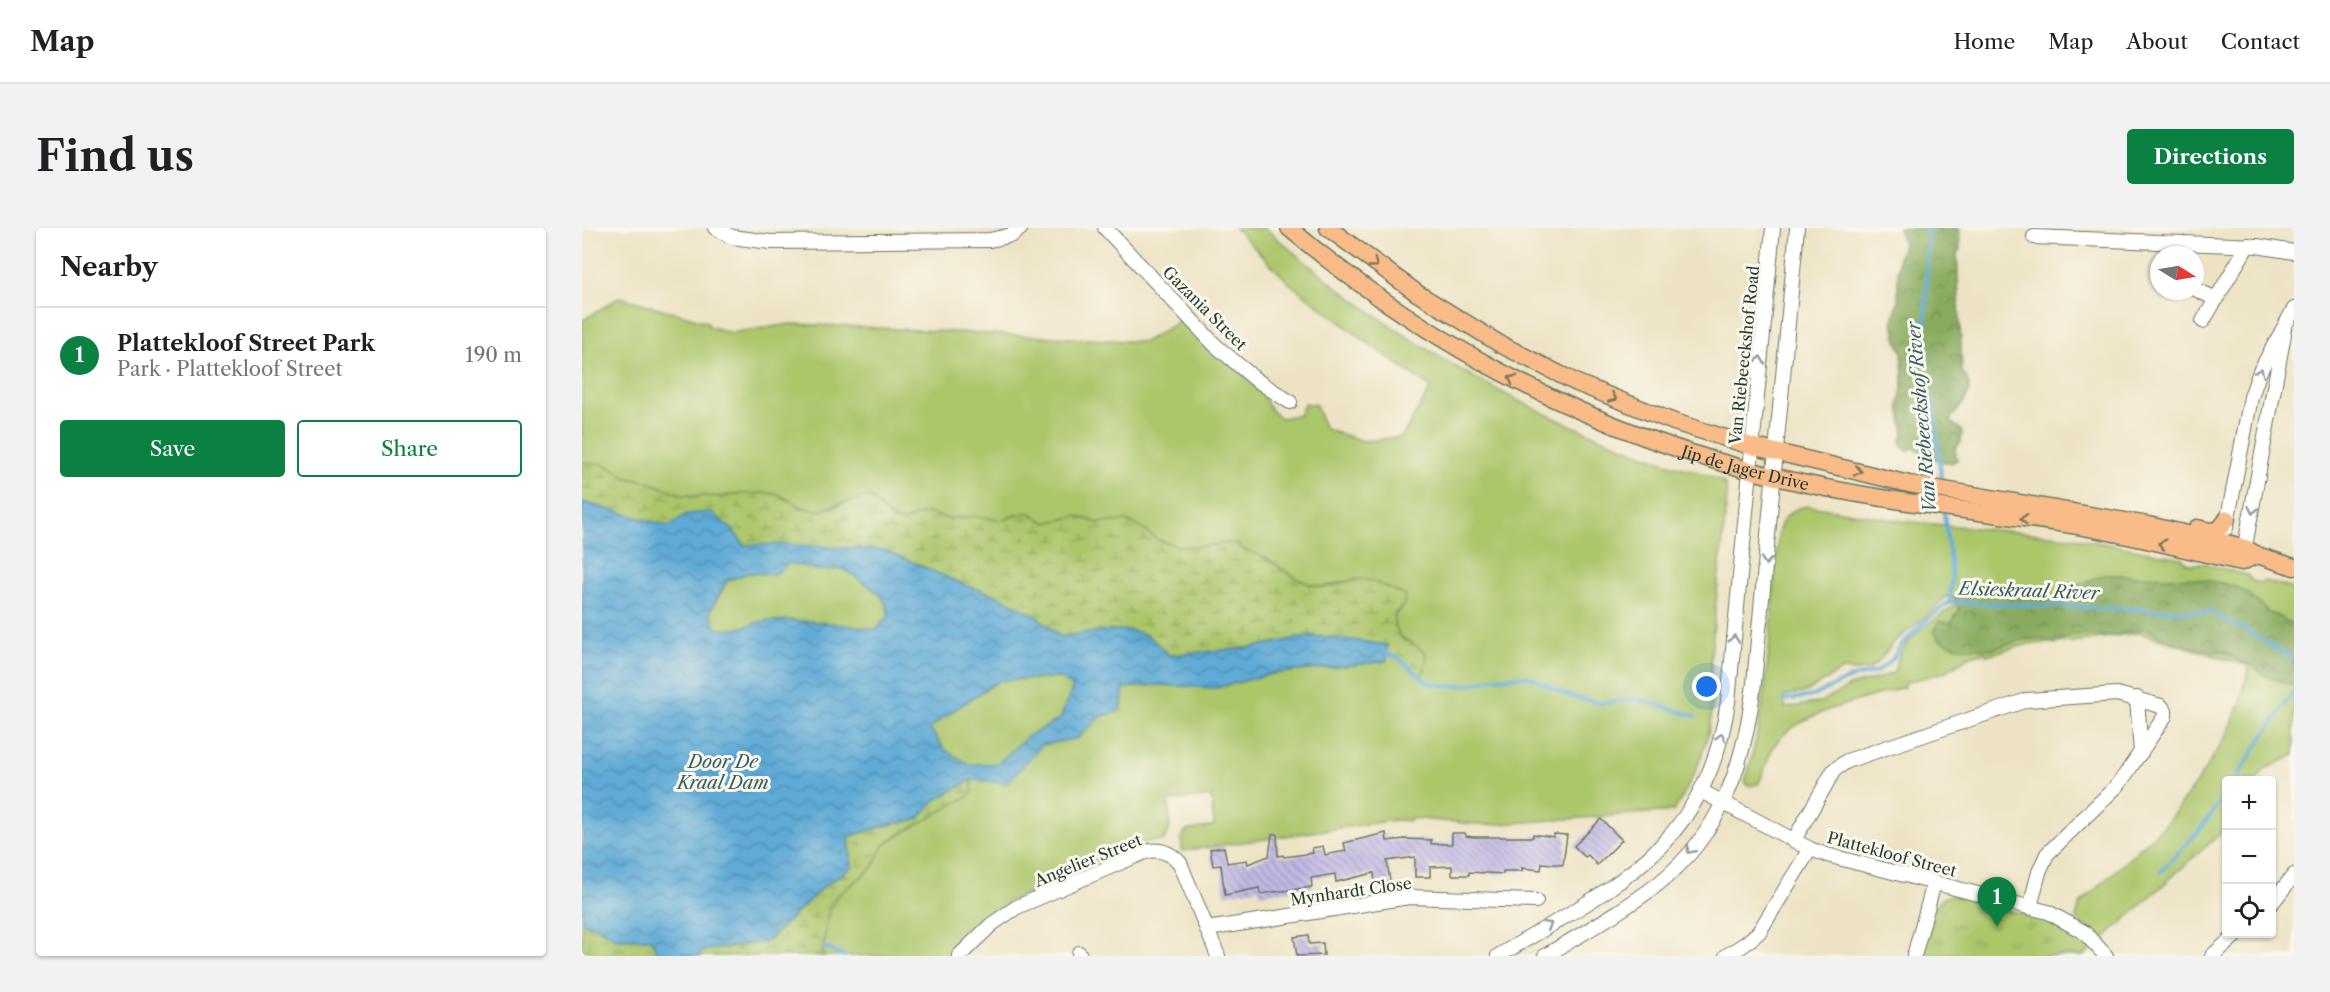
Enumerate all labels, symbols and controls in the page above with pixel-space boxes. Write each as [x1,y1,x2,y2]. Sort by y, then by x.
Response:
text: Map [30,24,94,58]
text: Home [1954,29,2015,54]
text: Map [2048,29,2093,54]
text: About [2126,29,2188,54]
text: Contact [2221,29,2300,54]
button: Directions [2127,129,2294,184]
text: Find us [36,130,194,182]
north arrow [2150,246,2204,300]
text: Nearby [60,251,158,283]
one-way arrow [1368,256,1379,267]
street label: Gazania Street [1159,262,1251,354]
street label: Van Riebeeckshof Road [1725,264,1763,446]
water label: Van Riebeeckshof River [1903,319,1941,514]
text: Plattekloof Street Park [117,330,375,357]
text: 1 [75,343,84,367]
text: 190 m [465,343,522,367]
one-way arrow [1753,356,1766,365]
text: Park · Plattekloof Street [117,357,342,381]
one-way arrow [2253,368,2265,379]
one-way arrow [1508,375,1519,386]
one-way arrow [1606,391,1617,403]
button: Save [60,420,285,477]
button: Share [297,420,522,477]
street label: Jip de Jager Drive [1676,440,1811,494]
one-way arrow [1852,463,1862,476]
one-way arrow [2247,504,2260,514]
one-way arrow [2020,513,2029,526]
one-way arrow [2157,538,2167,551]
one-way arrow [1760,557,1773,566]
water label: Elsieskraal River [1956,577,2101,605]
one-way arrow [1727,635,1740,644]
your location [1692,672,1721,701]
one-way arrow [1714,732,1727,742]
water label: Door De Kraal Dam [675,751,769,794]
map controls [2222,776,2276,938]
button: + [2222,776,2276,830]
street label: Plattekloof Street [1825,827,1959,881]
street label: Angelier Street [1031,829,1145,891]
button: − [2222,830,2276,884]
one-way arrow [1687,843,1698,854]
street label: Mynhardt Close [1289,873,1413,909]
pin: 1 [1978,878,2016,927]
button: locate [2222,884,2276,938]
one-way arrow [1542,921,1552,933]

